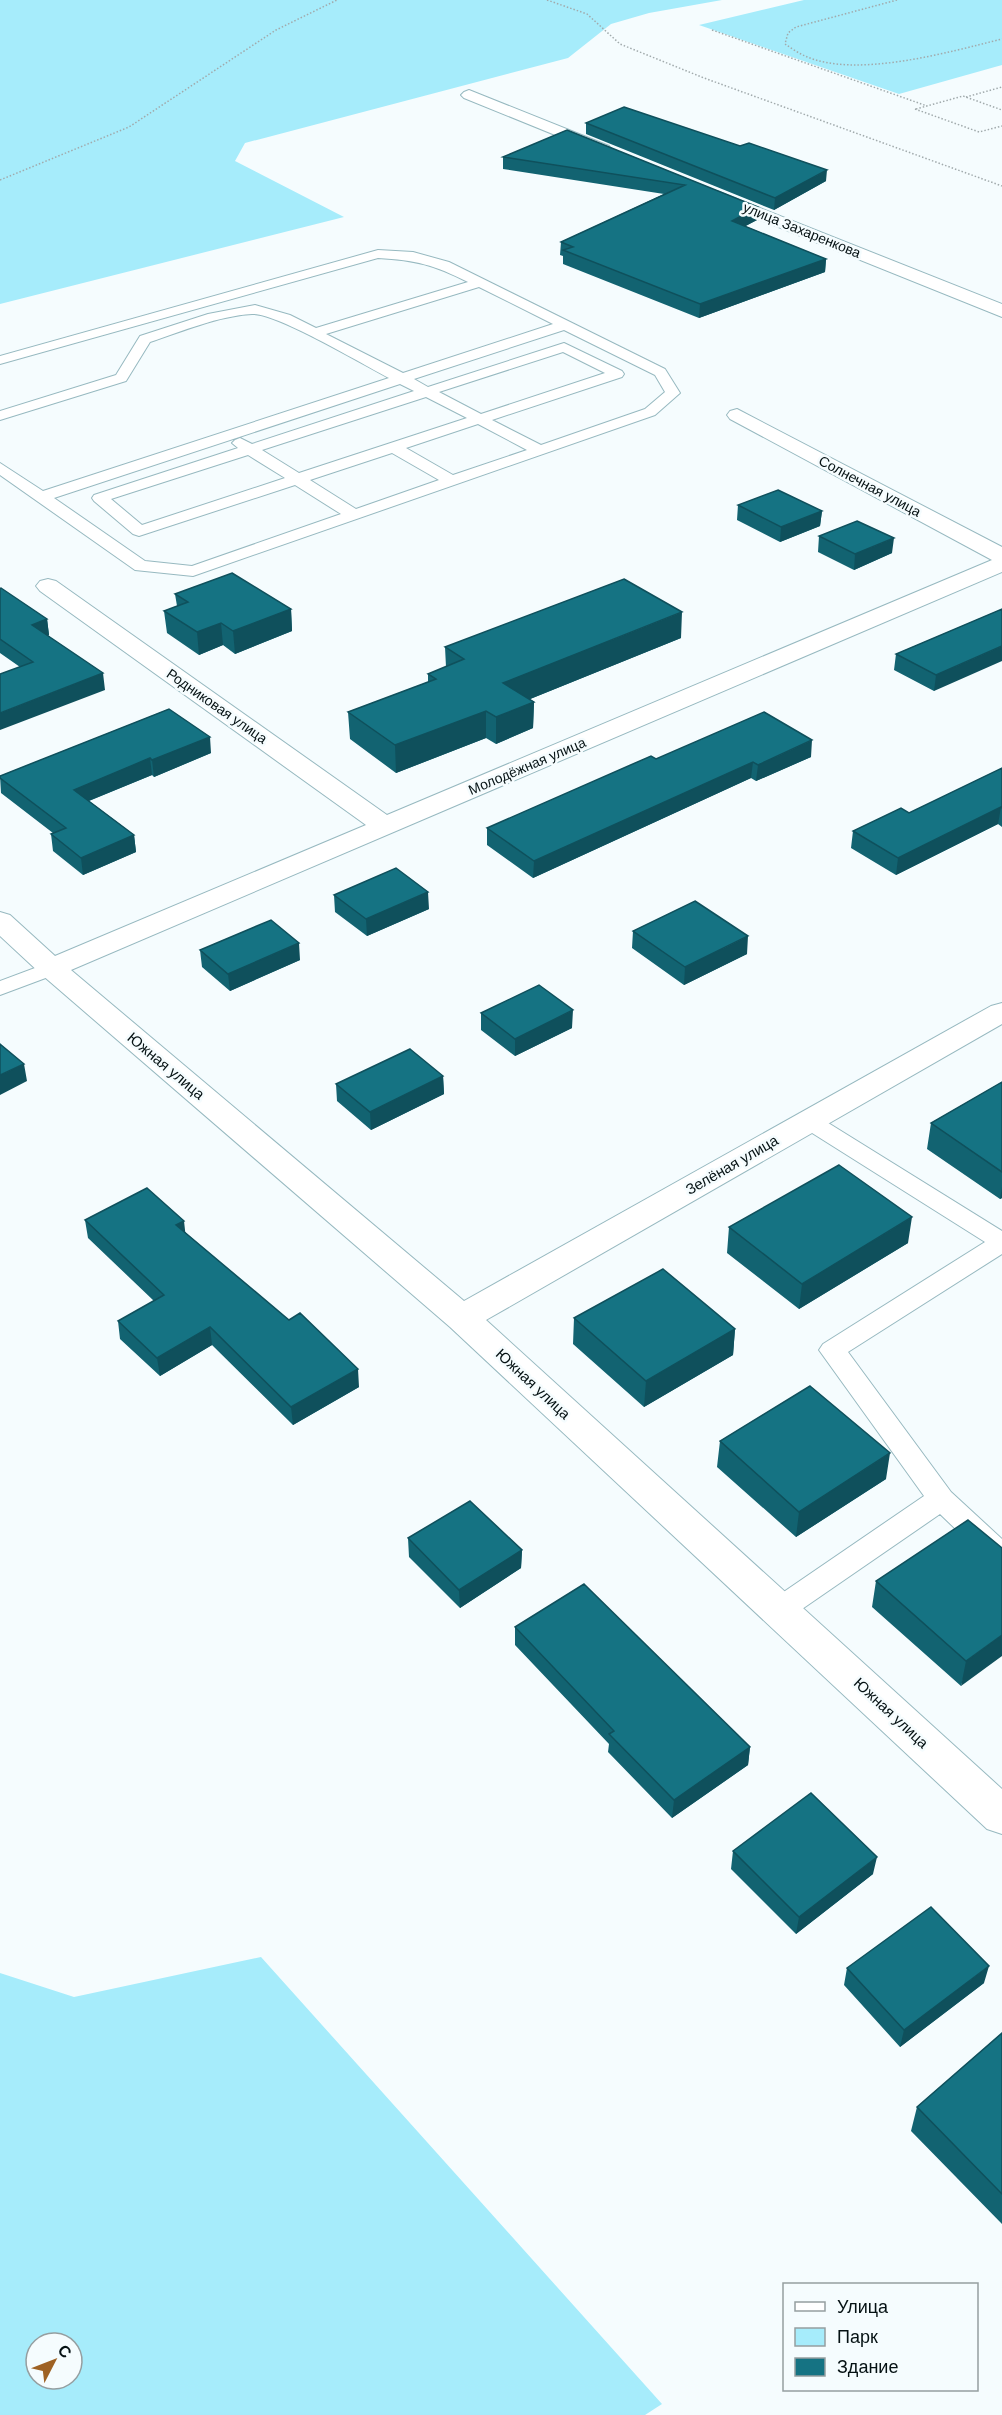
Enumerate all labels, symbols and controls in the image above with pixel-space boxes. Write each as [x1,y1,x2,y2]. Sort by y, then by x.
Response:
street label: улица Захаренкова [740,198,864,262]
street label: Солнечная улица [816,451,924,521]
street label: Родниковая улица [163,665,271,748]
street label: Молодёжная улица [466,733,589,799]
street label: Южная улица [123,1028,209,1105]
street label: Зелёная улица [682,1130,783,1200]
street label: Южная улица [491,1344,575,1424]
street label: Южная улица [849,1673,933,1753]
legend [783,2283,978,2391]
text: Улица [837,2295,889,2319]
text: Парк [837,2325,878,2349]
north arrow [24,2331,84,2391]
text: С [53,2340,77,2363]
text: Здание [837,2355,898,2379]

